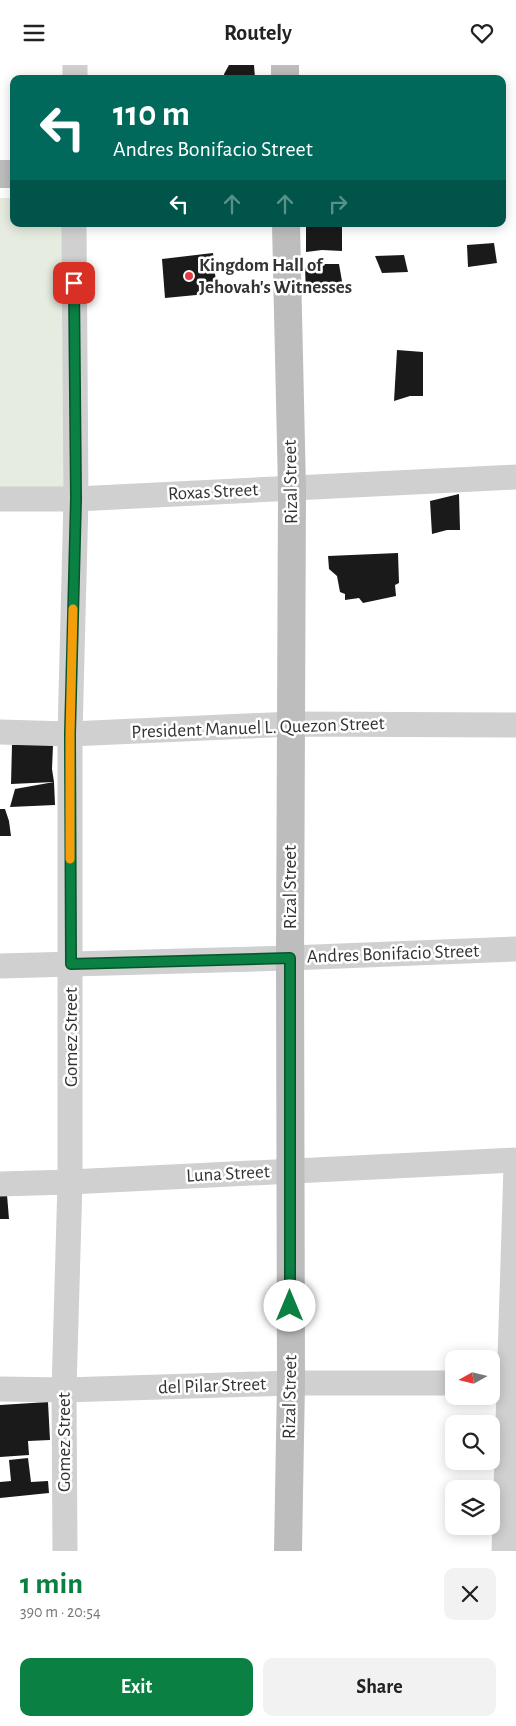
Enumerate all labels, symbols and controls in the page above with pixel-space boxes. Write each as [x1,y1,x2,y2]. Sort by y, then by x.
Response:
icon: menu [20,19,48,47]
icon: heart [468,19,496,47]
text: Routely [224,22,292,44]
icon: left [30,95,95,160]
text: 110 m [113,97,190,132]
text: Andres Bonifacio Street [113,138,313,160]
icon: left [165,190,193,218]
icon: ahead [218,190,246,218]
icon: ahead [271,190,299,218]
icon: right [324,190,352,218]
place label: Kingdom Hall of Jehovah's Witnesses [199,256,352,297]
pin [53,262,95,304]
icon: arrive [60,269,88,297]
marker: Kingdom Hall of Jehovah's Witnesses [183,270,195,282]
street label: Rizal Street [281,440,301,524]
street label: Roxas Street [167,480,259,504]
street label: President Manuel L. Quezon Street [131,714,385,742]
street label: Rizal Street [281,845,300,929]
street label: Andres Bonifacio Street [306,941,480,967]
street label: Gomez Street [62,987,81,1087]
street label: Luna Street [186,1162,270,1186]
position arrow [263,1279,315,1331]
north arrow [445,1350,500,1405]
map controls [445,1350,500,1535]
street label: Rizal Street [280,1355,300,1439]
street label: del Pilar Street [158,1375,266,1397]
street label: Gomez Street [55,1392,74,1492]
button: search [445,1415,500,1470]
button: layers [445,1480,500,1535]
button: close [444,1568,496,1620]
text: 1 min [20,1569,83,1599]
text: 390 m · 20:54 [20,1604,101,1620]
button: Exit [20,1658,253,1716]
button: Share [263,1658,496,1716]

